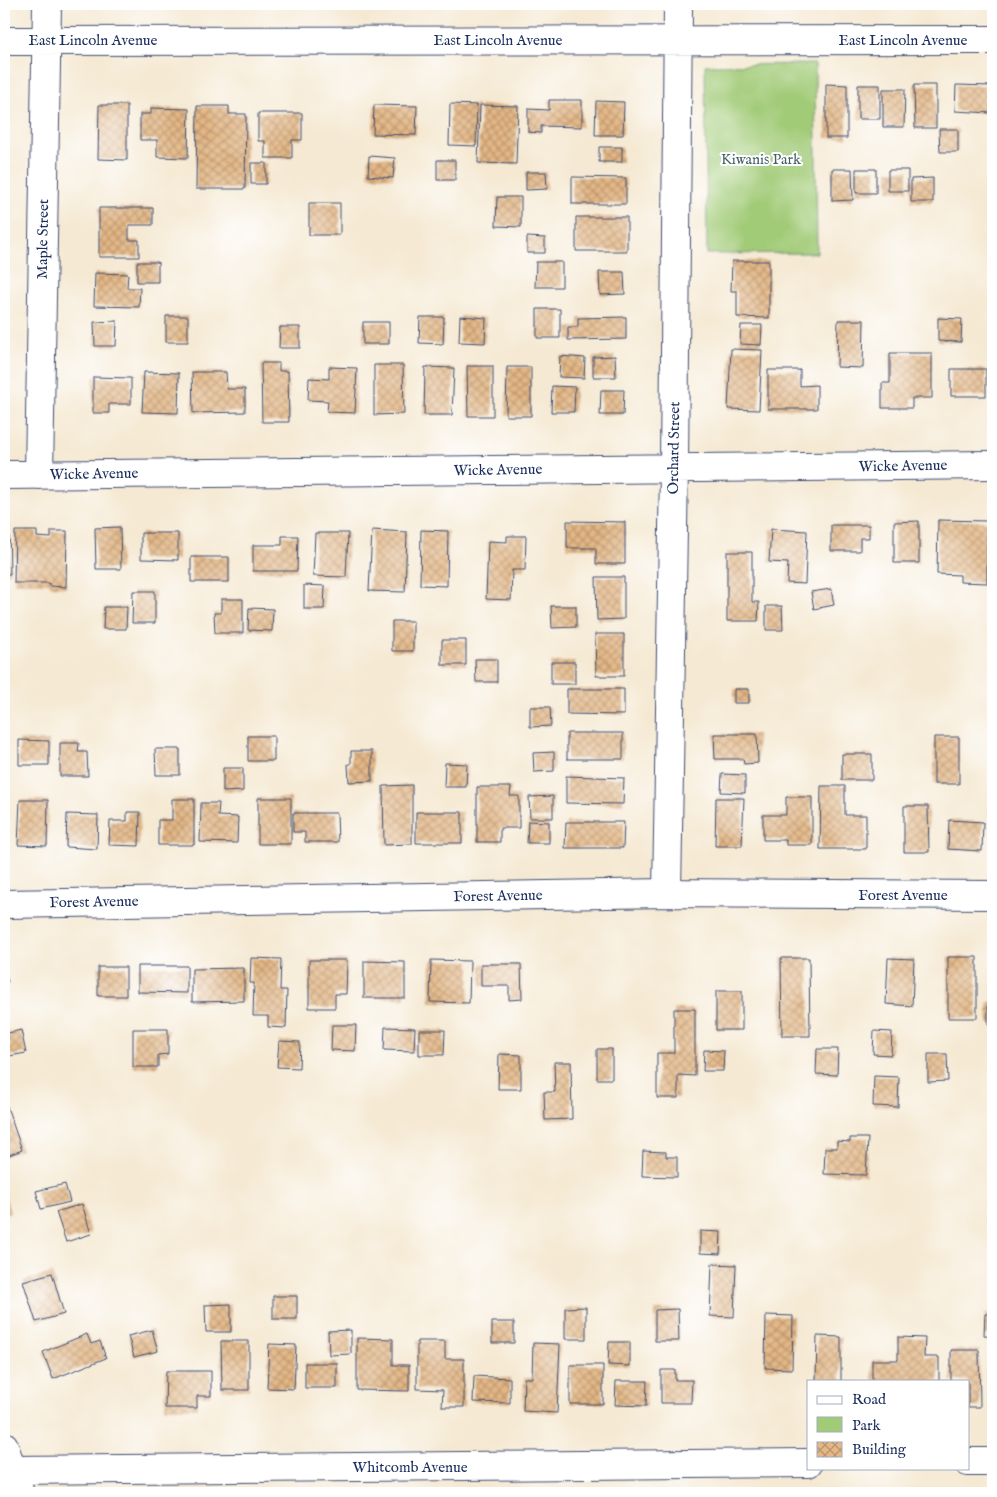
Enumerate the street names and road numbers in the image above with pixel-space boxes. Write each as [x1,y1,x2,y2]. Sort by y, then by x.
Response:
street label: East Lincoln Avenue [29,31,158,50]
street label: East Lincoln Avenue [434,31,563,50]
street label: East Lincoln Avenue [839,31,968,50]
street label: Maple Street [33,199,53,279]
street label: Orchard Street [664,401,684,495]
street label: Wicke Avenue [859,456,948,476]
street label: Wicke Avenue [454,460,543,480]
street label: Wicke Avenue [50,464,139,484]
street label: Forest Avenue [453,886,543,906]
street label: Forest Avenue [858,886,948,905]
street label: Forest Avenue [49,892,139,912]
street label: Whitcomb Avenue [352,1458,468,1477]

